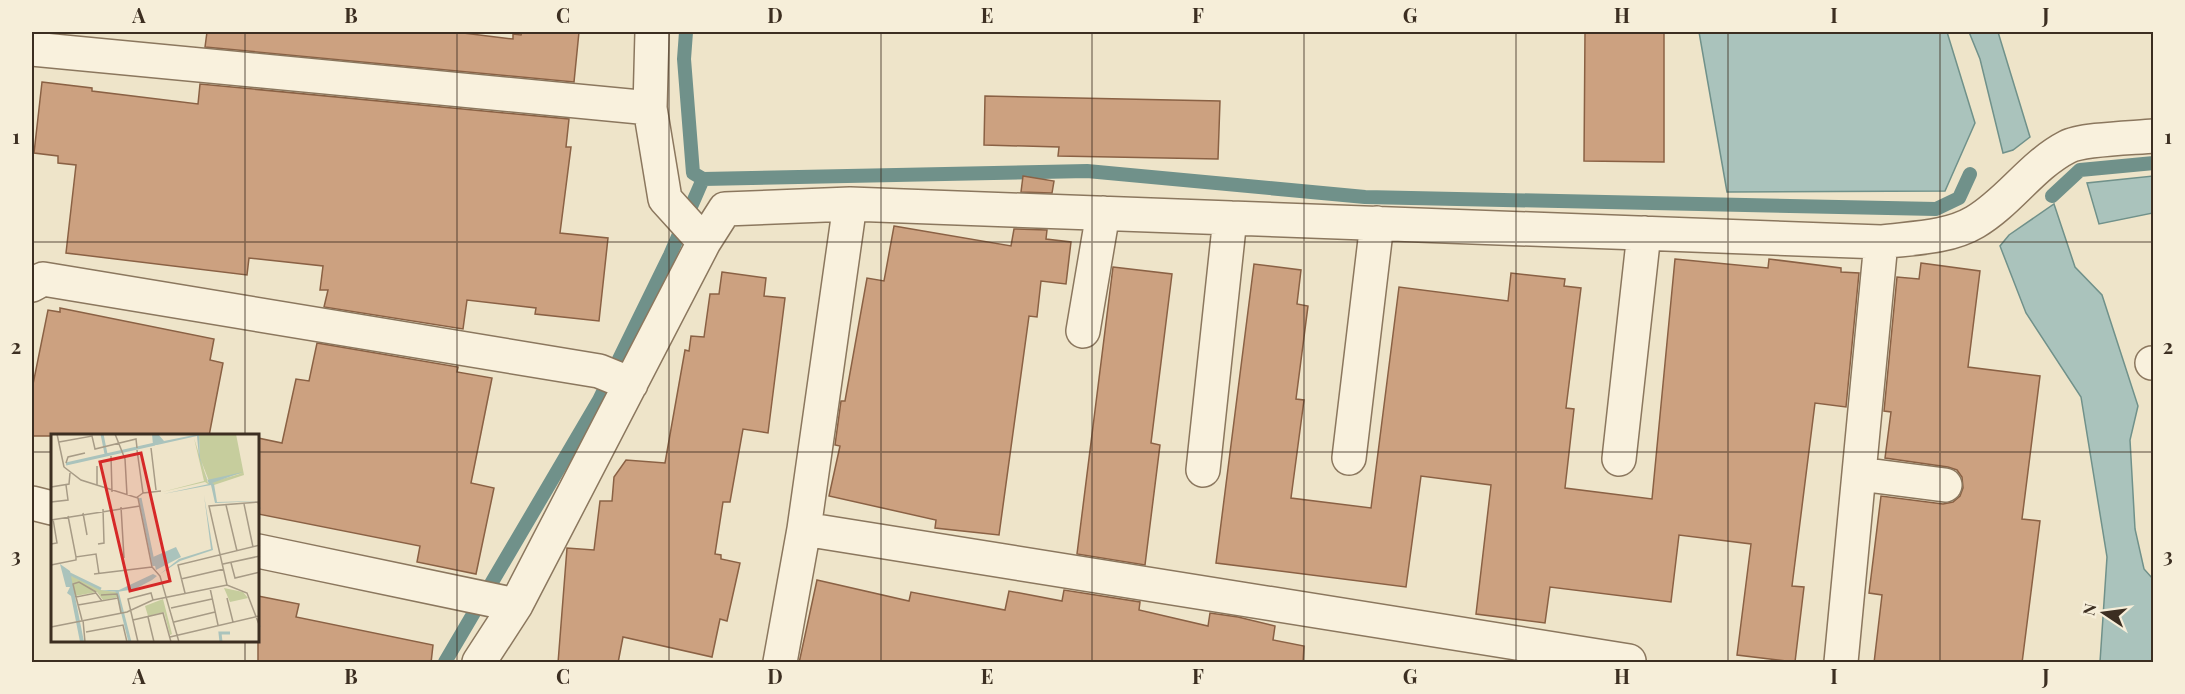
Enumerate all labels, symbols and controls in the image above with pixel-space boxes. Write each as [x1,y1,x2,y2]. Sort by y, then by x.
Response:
text: A [131,1,146,28]
text: B [344,1,358,28]
text: C [556,1,570,28]
text: D [767,1,783,28]
text: E [981,1,993,28]
text: F [1192,1,1204,28]
text: G [1403,1,1418,28]
text: H [1614,1,1630,28]
text: I [1830,1,1838,28]
text: J [2041,1,2050,28]
text: 1 [12,122,20,149]
text: 1 [2164,122,2172,149]
text: 2 [11,332,21,359]
text: 2 [2163,332,2173,359]
inset map [51,434,260,643]
text: 3 [11,541,21,568]
text: 3 [2163,541,2173,568]
north arrow [2074,583,2134,643]
text: N [2077,601,2101,618]
text: A [131,662,146,689]
text: B [344,662,358,689]
text: C [556,662,570,689]
text: D [767,662,783,689]
text: E [981,662,993,689]
text: F [1192,662,1204,689]
text: G [1403,662,1418,689]
text: H [1614,662,1630,689]
text: I [1830,662,1838,689]
text: J [2041,662,2050,689]

